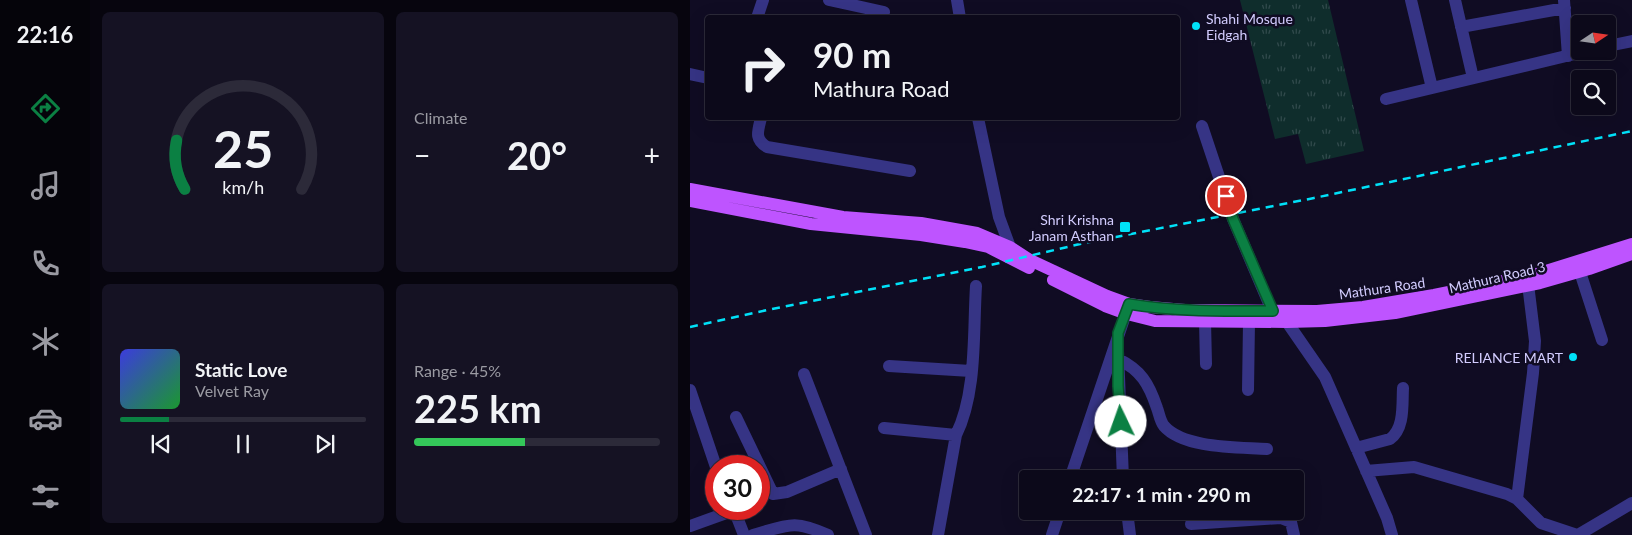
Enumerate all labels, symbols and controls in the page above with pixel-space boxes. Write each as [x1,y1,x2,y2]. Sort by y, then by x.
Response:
place label: Shahi Mosque Eidgah [1206,10,1293,43]
north arrow [1571,15,1616,60]
map controls [1571,15,1616,115]
marker: Shahi Mosque Eidgah [1190,20,1202,32]
text: 22:16 [17,21,73,48]
text: 90 m [813,33,891,75]
icon: right [730,35,795,100]
button: search [1571,70,1616,115]
text: Mathura Road [813,75,950,102]
icon: directions [28,91,63,126]
text: Climate [414,108,467,127]
text: 25 [213,117,273,179]
text: 20° [507,132,567,178]
text: − [414,138,430,172]
text: + [644,138,660,172]
icon: music [28,168,63,203]
pin [1205,175,1247,217]
text: km/h [222,176,264,198]
icon: arrive [1212,182,1240,210]
place label: Shri Krishna Janam Asthan [1029,211,1114,244]
marker: Shri Krishna Janam Asthan [1118,220,1132,234]
icon: phone [28,246,63,281]
street label: Mathura Road 3 [1447,258,1547,296]
street label: Mathura Road [1338,274,1426,302]
icon: climate [28,324,63,359]
place label: RELIANCE MART [1455,349,1564,366]
marker: RELIANCE MART [1567,351,1579,363]
text: Static Love [195,358,287,381]
text: Range · 45% [414,361,501,380]
text: Velvet Ray [195,381,269,400]
text: 225 km [414,385,542,431]
position arrow [1094,395,1146,447]
icon: car [28,401,63,436]
icon: previous [147,430,175,458]
icon: pause [229,430,257,458]
icon: next [311,430,339,458]
speed limit sign: 30 [705,455,770,520]
icon: filters [28,479,63,514]
text: 22:17 · 1 min · 290 m [1072,483,1251,506]

